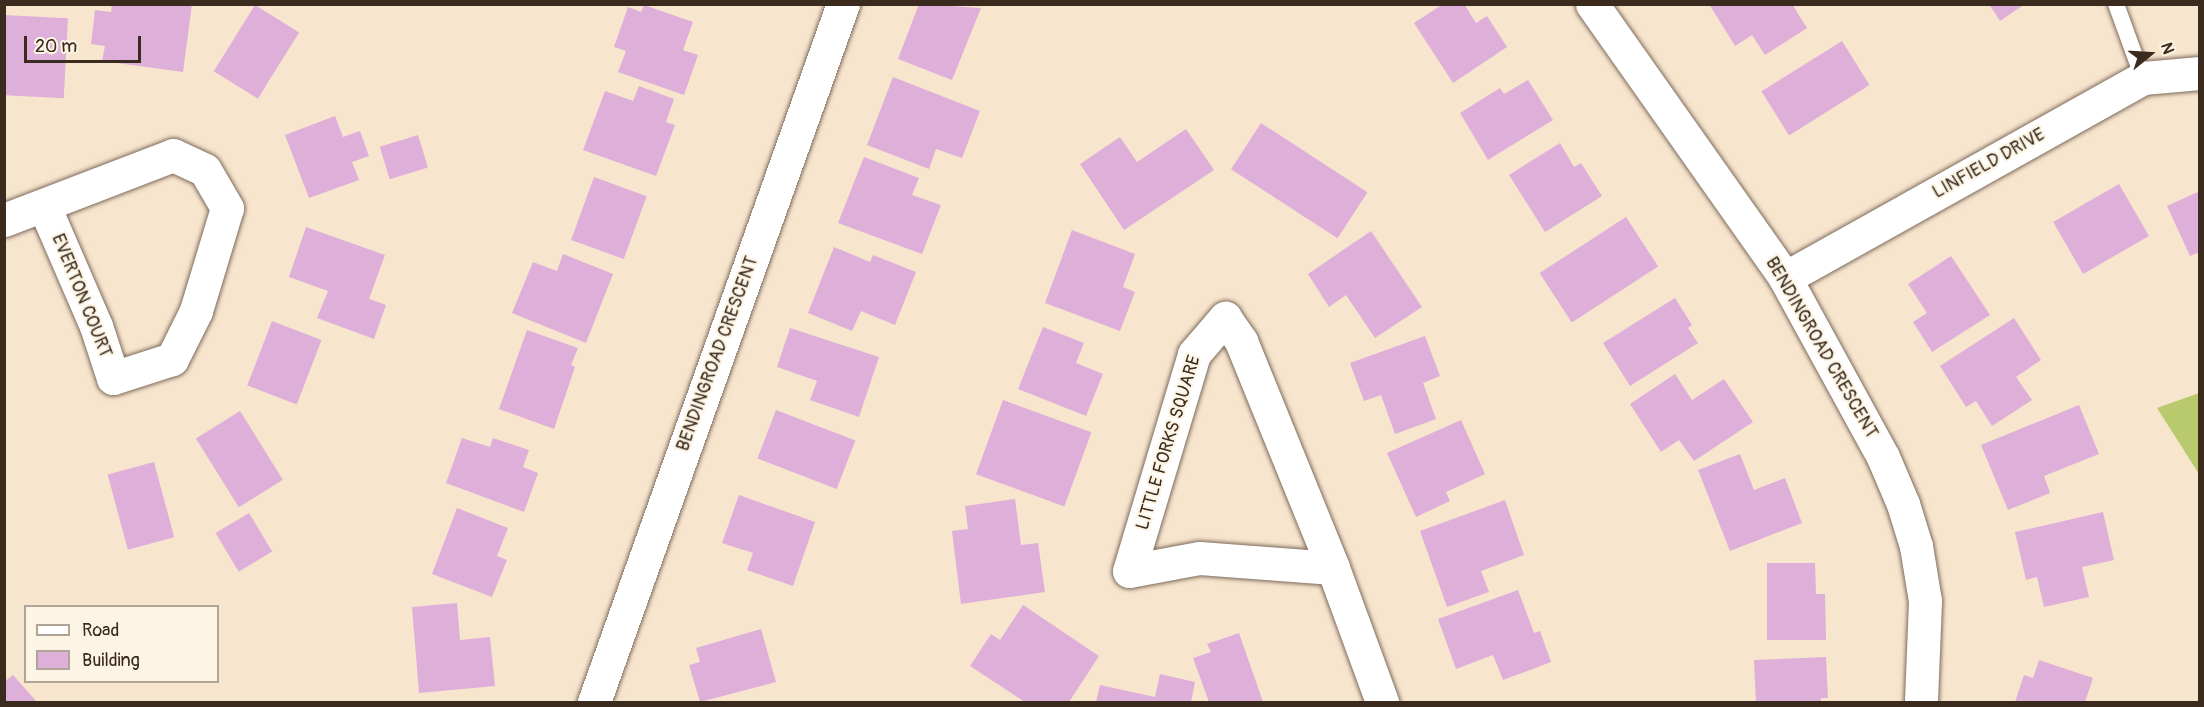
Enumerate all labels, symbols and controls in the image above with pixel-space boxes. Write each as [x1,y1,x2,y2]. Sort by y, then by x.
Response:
scale bar [27,24,144,62]
north arrow [2120,24,2180,84]
text: 20 m [35,35,77,58]
text: N [2156,40,2178,57]
street label: LINFIELD DRIVE [1929,124,2049,204]
street label: EVERTON COURT [46,231,116,361]
street label: BENDINGROAD CRESCENT [673,254,763,454]
street label: BENDINGROAD CRESCENT [1760,254,1882,442]
street label: LITTLE FORKS SQUARE [1132,353,1206,533]
legend [24,605,219,683]
text: Road [82,619,119,642]
text: Building [82,649,140,672]

